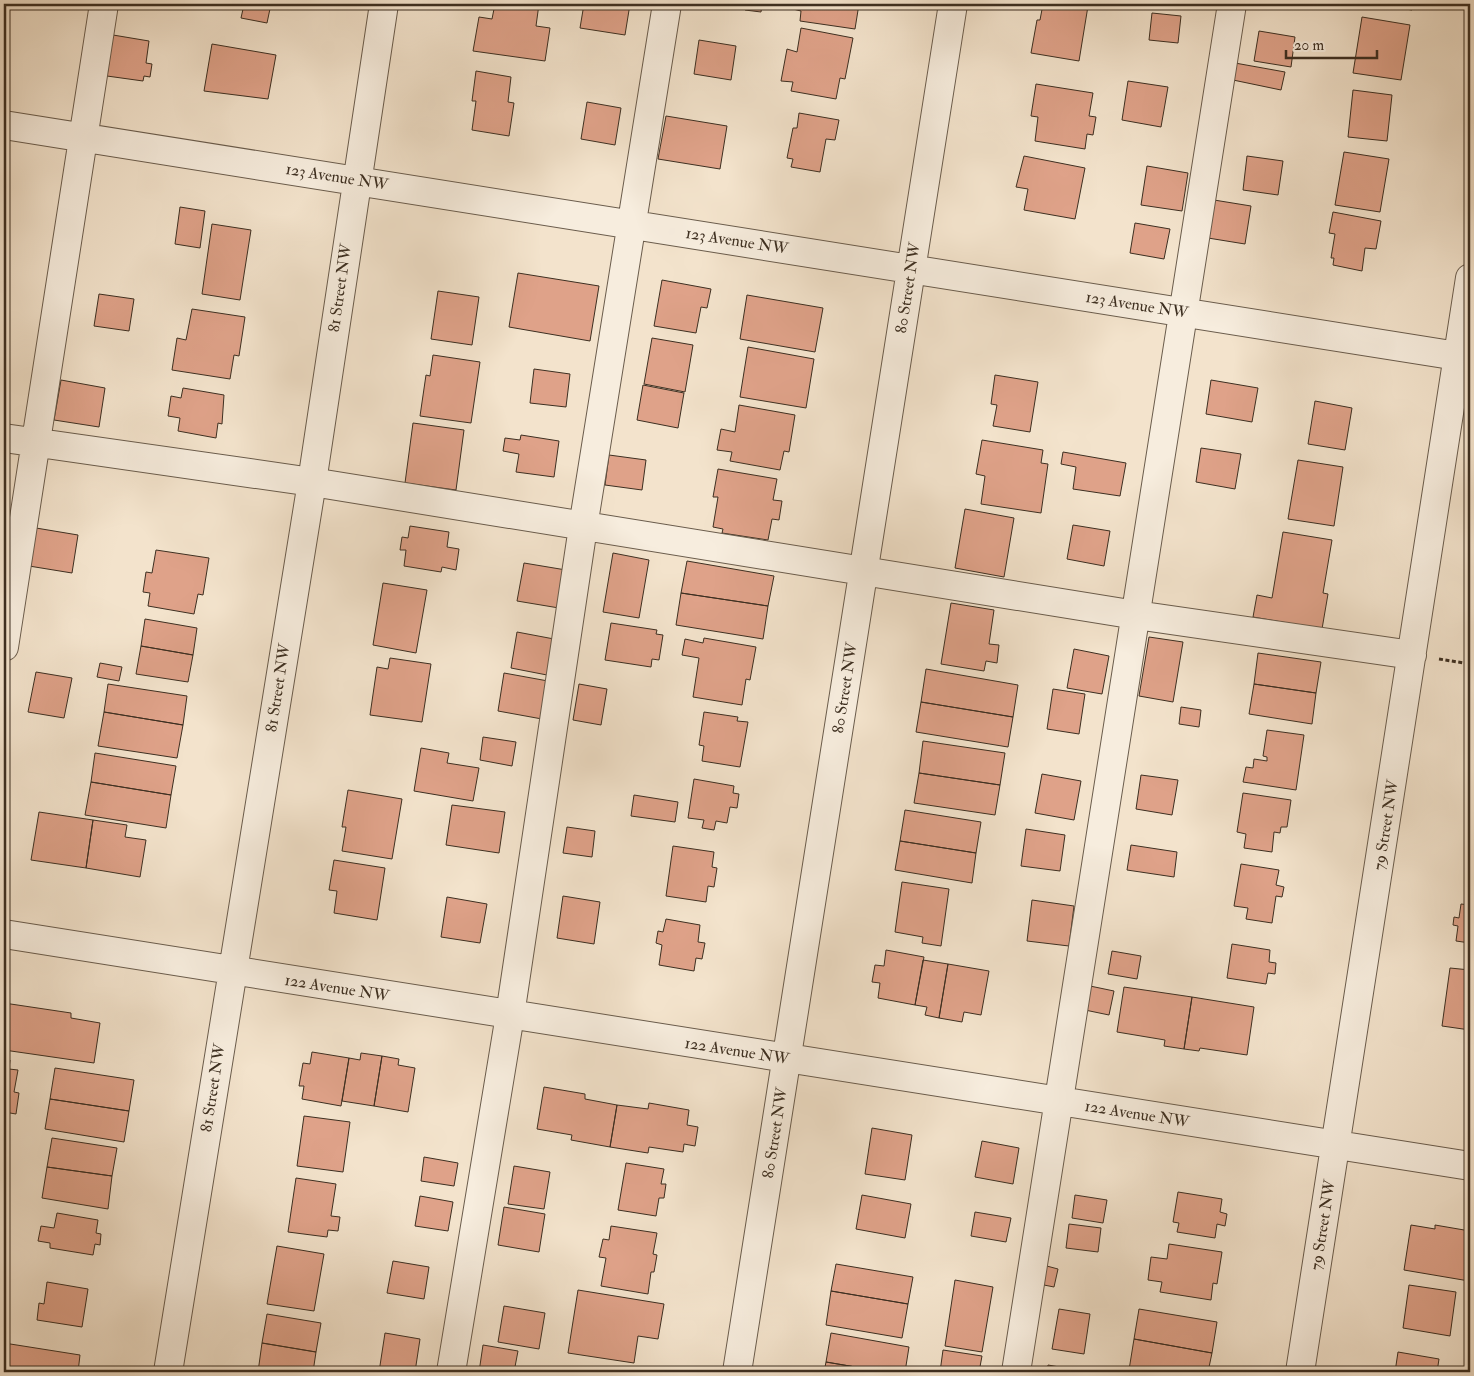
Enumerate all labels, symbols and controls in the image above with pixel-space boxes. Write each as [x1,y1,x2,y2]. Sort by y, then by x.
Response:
scale bar [1286,28,1378,60]
text: 20 m [1294,36,1324,55]
street label: 123 Avenue NW [284,159,390,195]
street label: 123 Avenue NW [684,223,790,259]
street label: 80 Street NW [891,240,925,335]
street label: 81 Street NW [324,242,356,334]
street label: 123 Avenue NW [1084,287,1190,323]
street label: 80 Street NW [828,640,862,735]
street label: 81 Street NW [261,642,295,734]
street label: 79 Street NW [1369,778,1403,872]
street label: 122 Avenue NW [283,970,391,1006]
street label: 122 Avenue NW [683,1033,791,1069]
street label: 81 Street NW [196,1042,230,1134]
street label: 80 Street NW [758,1085,792,1180]
street label: 122 Avenue NW [1083,1096,1191,1132]
street label: 79 Street NW [1306,1178,1340,1272]

